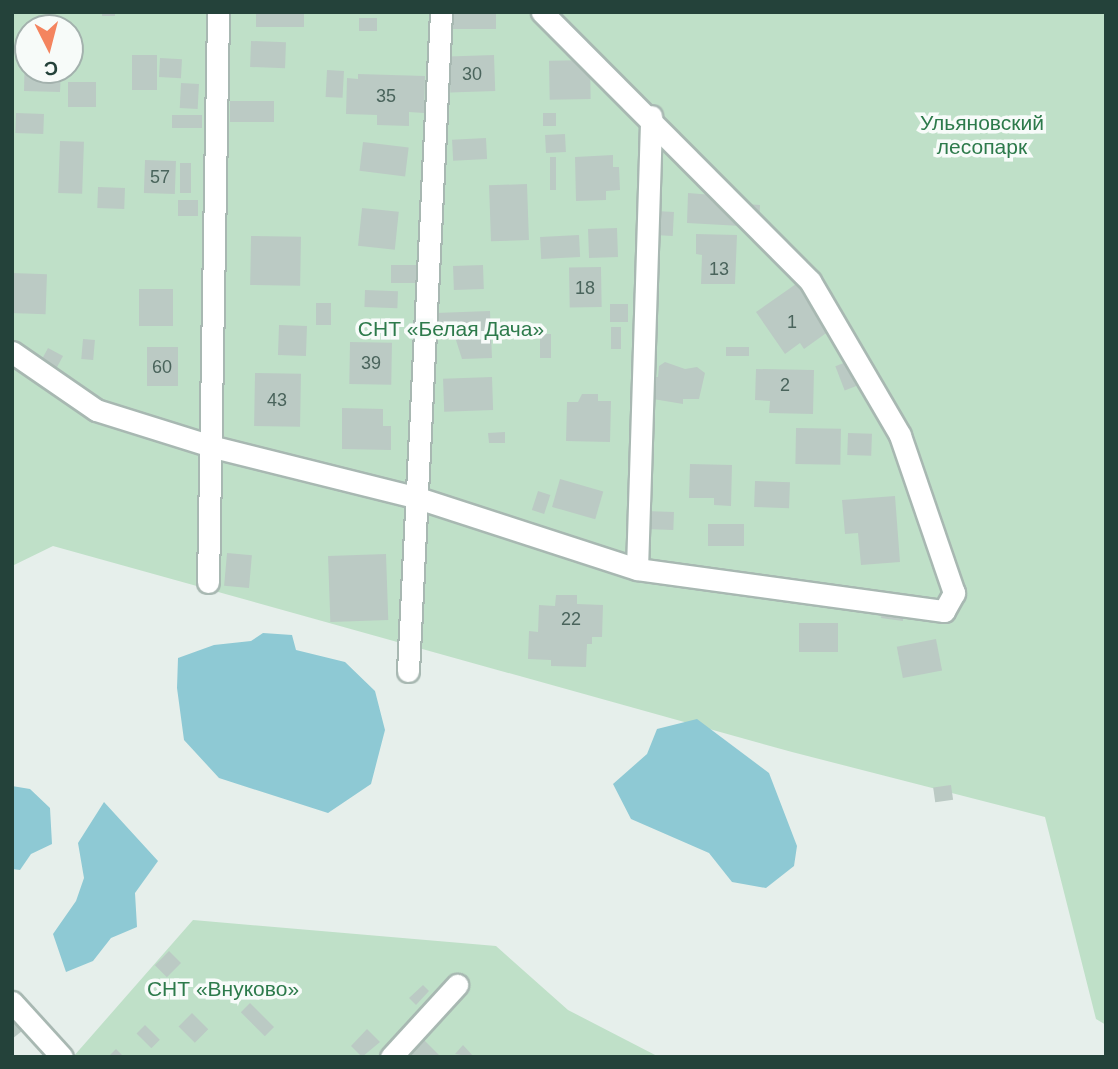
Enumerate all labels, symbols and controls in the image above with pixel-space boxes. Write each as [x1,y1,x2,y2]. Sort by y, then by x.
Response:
north arrow [14,14,84,84]
text: С [43,57,59,80]
house number: 30 [462,63,482,85]
house number: 35 [376,85,396,107]
park label: Ульяновский лесопарк [920,110,1044,160]
house number: 57 [150,166,170,188]
house number: 13 [709,258,729,280]
house number: 18 [575,277,595,299]
house number: 1 [787,311,797,333]
park label: СНТ «Белая Дача» [358,316,544,342]
house number: 39 [361,352,381,374]
house number: 60 [152,356,172,378]
house number: 2 [780,374,790,396]
house number: 43 [267,389,287,411]
house number: 22 [561,608,581,630]
park label: СНТ «Внуково» [147,976,299,1002]

